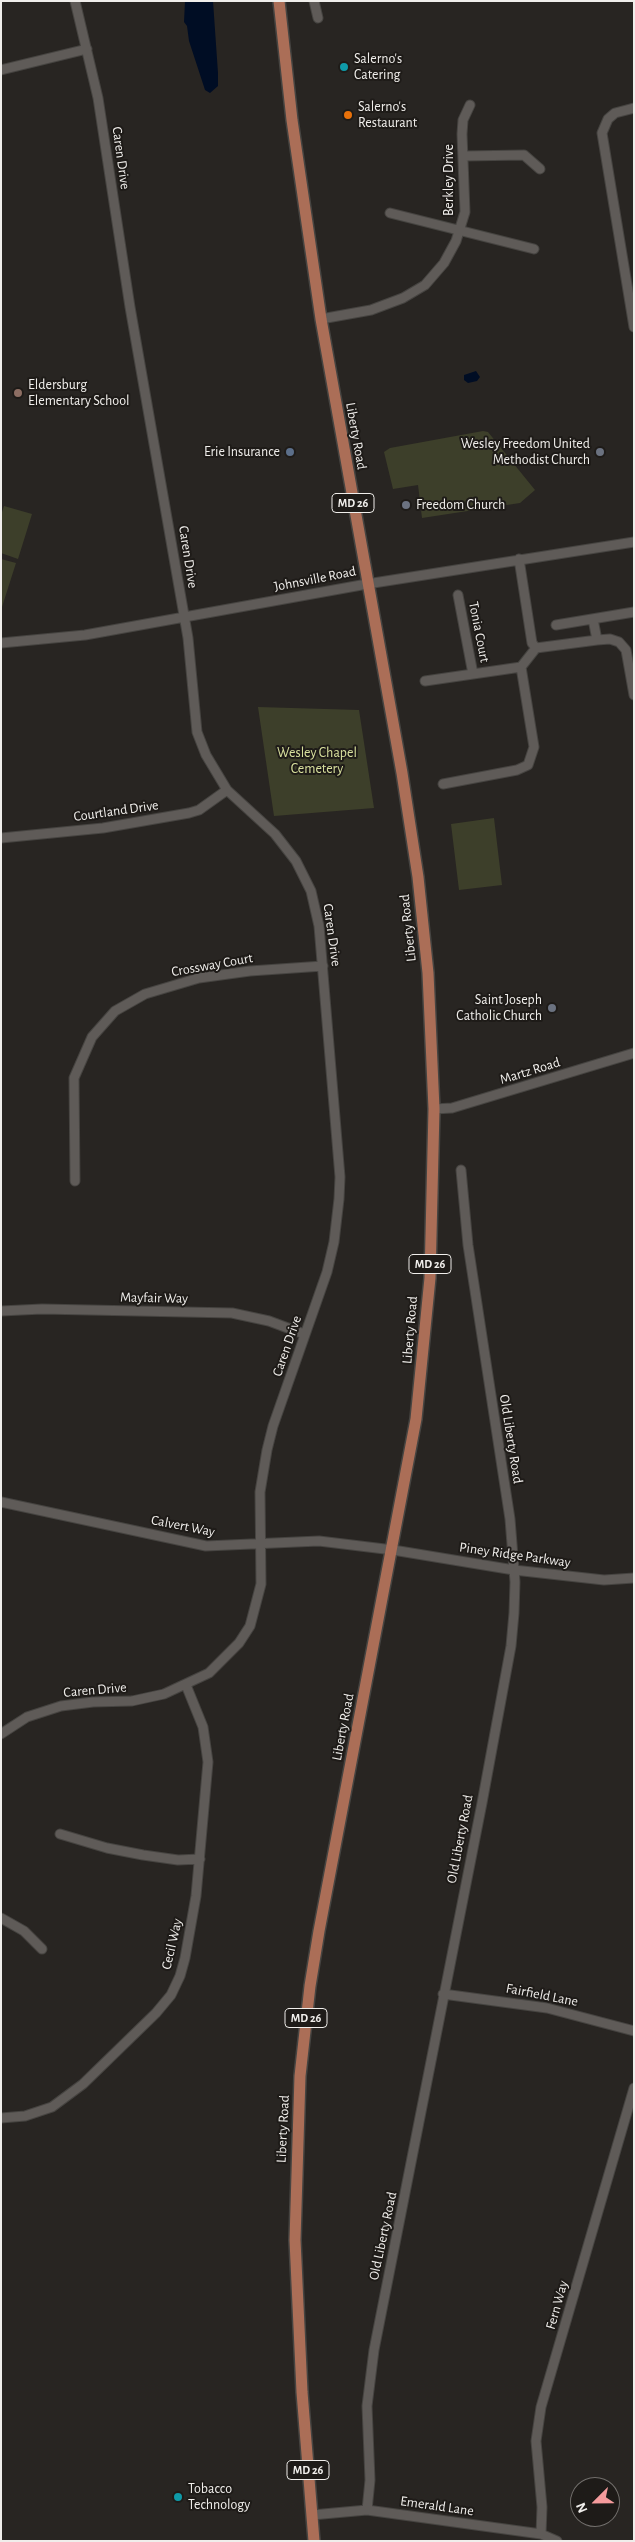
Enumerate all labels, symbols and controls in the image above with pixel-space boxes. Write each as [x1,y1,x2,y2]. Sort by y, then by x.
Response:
place label: Salerno's Catering [354,51,402,84]
marker: Salerno's Catering [338,61,350,73]
place label: Salerno's Restaurant [358,99,417,132]
marker: Salerno's Restaurant [342,109,354,121]
street label: Caren Drive [108,126,134,190]
street label: Berkley Drive [441,144,457,216]
place label: Eldersburg Elementary School [28,377,129,410]
marker: Eldersburg Elementary School [12,387,24,399]
street label: Liberty Road [342,401,370,471]
place label: Wesley Freedom United Methodist Church [461,436,590,468]
place label: Erie Insurance [204,444,280,460]
marker: Erie Insurance [284,446,296,458]
marker: Wesley Freedom United Methodist Church [594,446,606,458]
road number: MD 26 [332,493,374,512]
place label: Freedom Church [416,497,505,513]
marker: Freedom Church [400,499,412,511]
street label: Caren Drive [175,524,201,590]
street label: Johnsville Road [273,563,357,595]
street label: Tonia Court [465,600,493,664]
park label: Wesley Chapel Cemetery [277,745,357,778]
street label: Courtland Drive [72,797,160,825]
street label: Liberty Road [396,893,420,963]
street label: Caren Drive [319,903,345,967]
street label: Crossway Court [170,950,254,980]
place label: Saint Joseph Catholic Church [456,992,542,1024]
marker: Saint Joseph Catholic Church [546,1002,558,1014]
street label: Martz Road [498,1054,562,1088]
road number: MD 26 [409,1254,451,1274]
street label: Mayfair Way [120,1289,188,1307]
street label: Liberty Road [399,1295,421,1365]
street label: Caren Drive [269,1313,305,1379]
street label: Old Liberty Road [496,1393,526,1485]
street label: Calvert Way [150,1512,216,1540]
street label: Piney Ridge Parkway [458,1539,572,1571]
street label: Caren Drive [63,1679,127,1701]
street label: Liberty Road [328,1692,358,1762]
street label: Old Liberty Road [443,1793,477,1885]
street label: Cecil Way [158,1917,186,1971]
street label: Fairfield Lane [505,1980,579,2010]
road number: MD 26 [285,2009,327,2028]
street label: Liberty Road [273,2095,293,2163]
street label: Old Liberty Road [365,2190,401,2282]
street label: Fern Way [542,2279,572,2331]
road number: MD 26 [287,2460,329,2480]
north arrow [570,2477,620,2527]
place label: Tobacco Technology [188,2481,250,2514]
marker: Tobacco Technology [172,2491,184,2503]
street label: Emerald Lane [399,2493,475,2519]
text: N [574,2500,590,2515]

